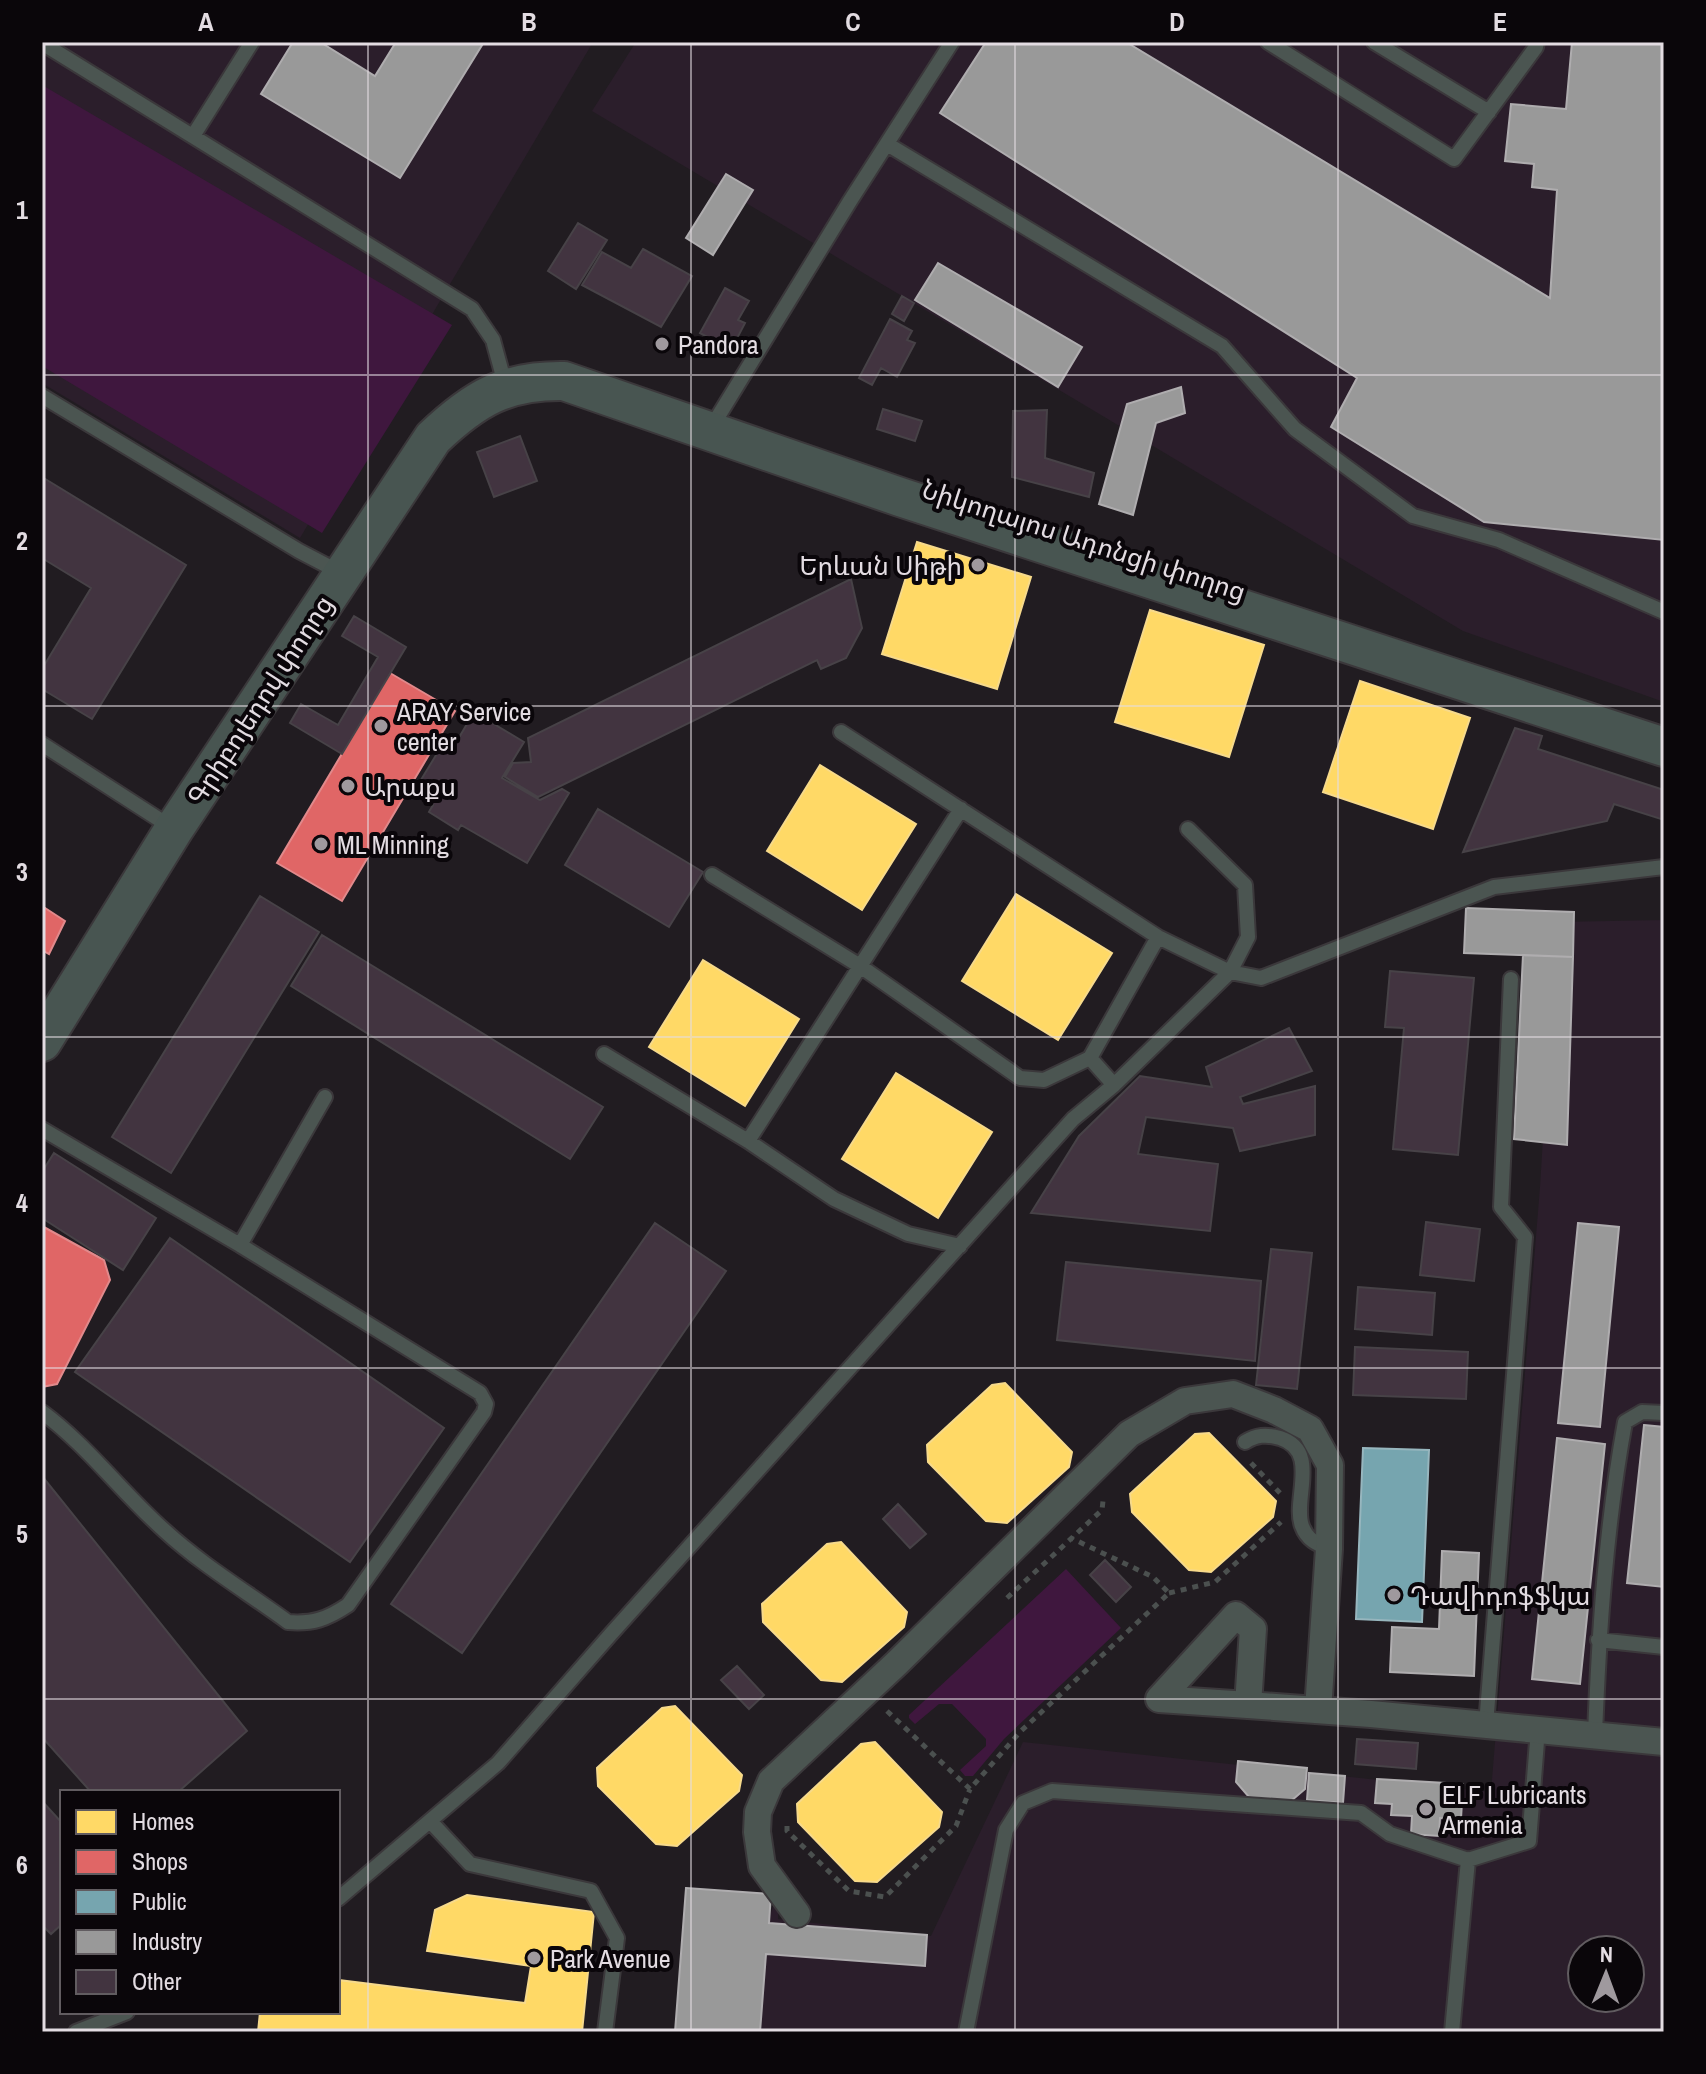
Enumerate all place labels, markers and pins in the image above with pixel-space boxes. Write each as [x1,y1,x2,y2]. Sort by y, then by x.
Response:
place label: Pandora [678,327,759,362]
marker: Pandora [653,335,671,353]
place label: Երևան Սիթի [799,548,962,583]
marker: Երևան Սիթի [969,556,987,574]
place label: ARAY Service center [396,694,531,759]
marker: ARAY Service center [372,717,390,735]
place label: Արաքս [364,769,456,804]
marker: Արաքս [339,777,357,795]
place label: ML Minning [337,827,449,862]
marker: ML Minning [312,835,330,853]
place label: Դավիդոֆֆկա [1410,1578,1590,1613]
marker: Դավիդոֆֆկա [1385,1586,1403,1604]
place label: ELF Lubricants Armenia [1441,1777,1587,1842]
marker: ELF Lubricants Armenia [1417,1800,1435,1818]
place label: Park Avenue [550,1941,671,1976]
marker: Park Avenue [525,1949,543,1967]

